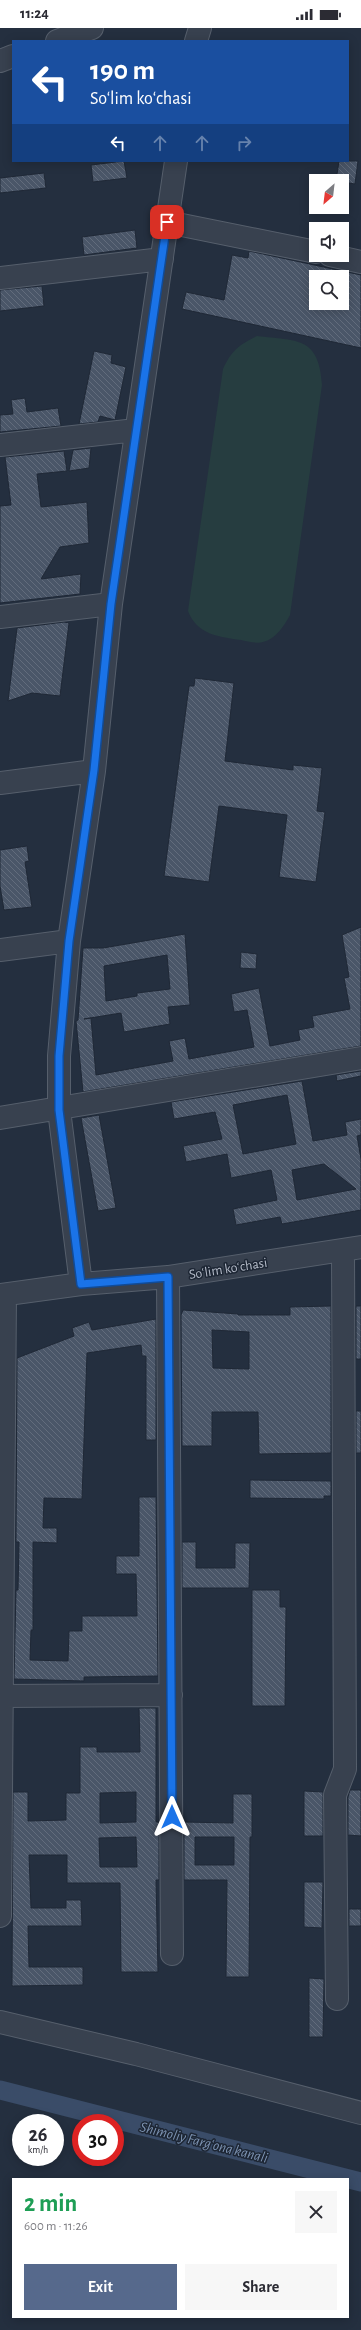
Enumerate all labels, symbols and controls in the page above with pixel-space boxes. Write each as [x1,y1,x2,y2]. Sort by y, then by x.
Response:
text: 11:24 [20,6,49,21]
icon: left [24,56,76,108]
text: 190 m [90,57,155,85]
text: Soʻlim koʻchasi [90,90,192,108]
icon: left [107,132,129,154]
icon: ahead [149,132,171,154]
icon: ahead [191,132,213,154]
icon: right [233,132,255,154]
north arrow [309,174,349,214]
map controls [309,174,349,310]
pin [150,205,184,239]
icon: arrive [156,211,178,233]
button: sound [309,222,349,262]
button: search [309,270,349,310]
street label: Soʻlim koʻchasi [188,1256,268,1282]
position arrow [151,1796,193,1838]
speed limit sign: 30 [72,2114,124,2166]
water label: Shimoliy Fargʻona kanali [138,2119,269,2166]
text: 26 [28,2125,48,2145]
text: km/h [28,2145,48,2155]
button: close [295,2191,337,2233]
text: 2 min [24,2192,77,2216]
text: 600 m · 11:26 [24,2220,88,2233]
button: Exit [24,2264,177,2310]
button: Share [185,2264,337,2310]

